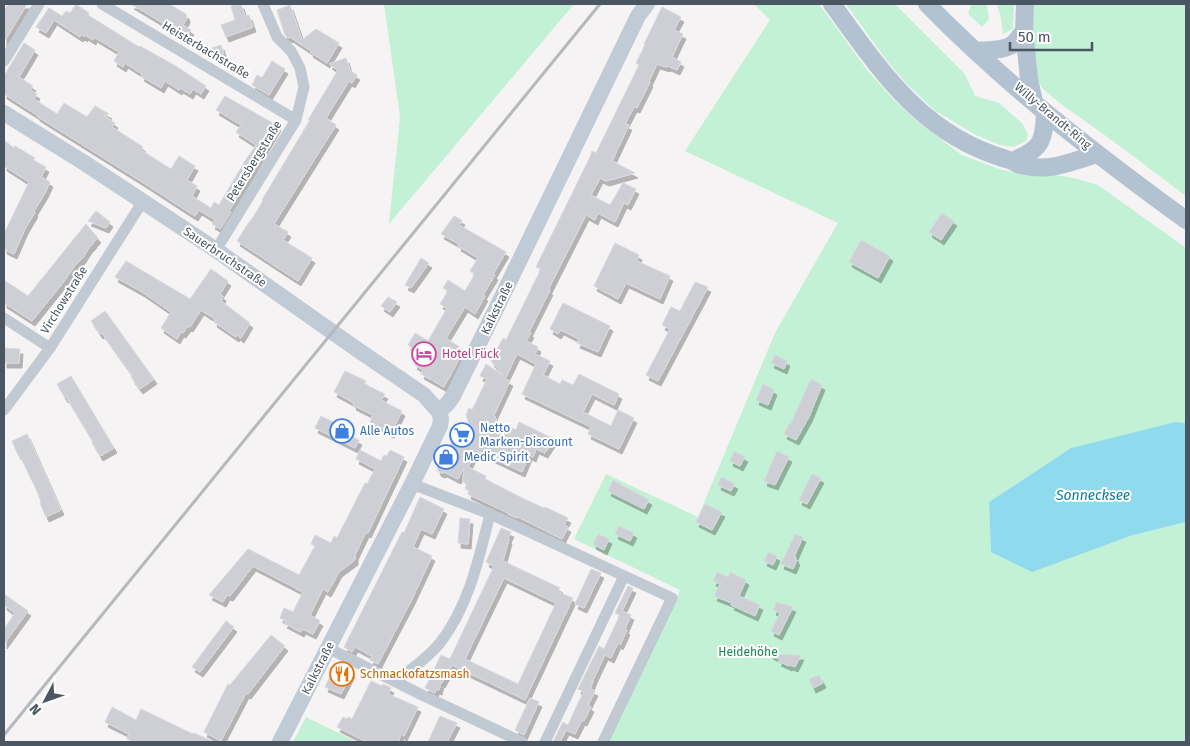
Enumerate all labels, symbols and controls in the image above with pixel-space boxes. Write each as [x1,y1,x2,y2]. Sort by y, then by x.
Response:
street label: Heisterbachstraße [160,18,252,82]
scale bar [1010,20,1092,52]
text: 50 m [1018,28,1051,46]
street label: Willy-Brandt-Ring [1012,80,1095,153]
street label: Petersbergstraße [224,118,284,204]
street label: Sauerbruchstraße [181,224,269,290]
street label: Virchowstraße [38,264,90,336]
street label: Kalkstraße [478,279,516,337]
hotel icon: Hotel Fück [411,341,437,367]
place label: Hotel Fück [442,347,500,361]
shop icon: Alle Autos [329,418,355,444]
place label: Netto Marken-Discount [480,421,573,449]
supermarket icon: Netto Marken-Discount [449,422,475,448]
place label: Alle Autos [360,424,415,438]
shop icon: Medic Spirit [433,444,459,470]
place label: Medic Spirit [464,450,529,464]
water label: Sonnecksee [1055,487,1130,504]
street label: Kalkstraße [299,639,337,697]
park label: Heidehöhe [718,645,778,659]
restaurant icon: Schmackofatzsmash [329,661,355,687]
place label: Schmackofatzsmash [360,667,470,681]
north arrow [20,676,70,726]
text: N [26,700,45,718]

